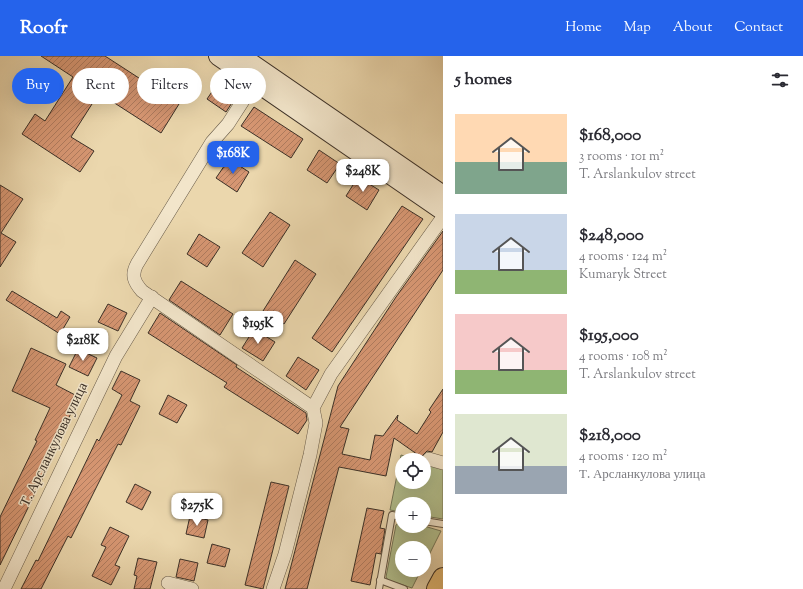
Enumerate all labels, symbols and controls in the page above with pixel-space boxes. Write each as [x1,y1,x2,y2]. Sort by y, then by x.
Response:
text: Roofr [20,15,68,42]
text: Home [565,18,602,38]
text: Map [624,18,651,38]
text: About [673,18,712,38]
text: Contact [734,18,783,38]
chip: Buy [12,68,64,104]
chip: Rent [72,68,129,104]
chip: Filters [137,68,202,104]
chip: New [210,68,266,104]
text: 5 homes [455,68,512,92]
icon: filters [769,69,791,91]
text: $168,000 [579,124,641,148]
icon: home [487,130,535,178]
pin: $168K [205,141,261,175]
text: $168K [216,145,250,163]
text: 3 rooms · 101 m² [579,148,664,166]
pin: $248K [335,159,391,193]
text: $248K [345,163,381,181]
text: T. Arslankulov street [579,166,696,184]
text: $248,000 [579,224,644,248]
icon: home [487,230,535,278]
text: 4 rooms · 124 m² [579,248,667,266]
text: Kumaryk Street [579,266,667,284]
pin: $195K [230,311,286,345]
text: $195K [242,315,274,333]
text: $195,000 [579,324,639,348]
pin: $218K [55,328,111,362]
icon: home [487,330,535,378]
text: $218K [66,332,100,350]
text: 4 rooms · 108 m² [579,348,668,366]
text: T. Arslankulov street [579,366,696,384]
street label: Т. Арсланкулова улица [16,379,94,511]
text: $218,000 [579,424,641,448]
icon: home [487,430,535,478]
text: 4 rooms · 120 m² [579,448,667,466]
map controls [395,453,431,577]
button: locate [395,453,431,489]
text: Т. Арсланкулова улица [579,466,706,484]
pin: $275K [169,493,225,527]
text: $275K [180,497,214,515]
button: + [395,497,431,533]
button: − [395,541,431,577]

